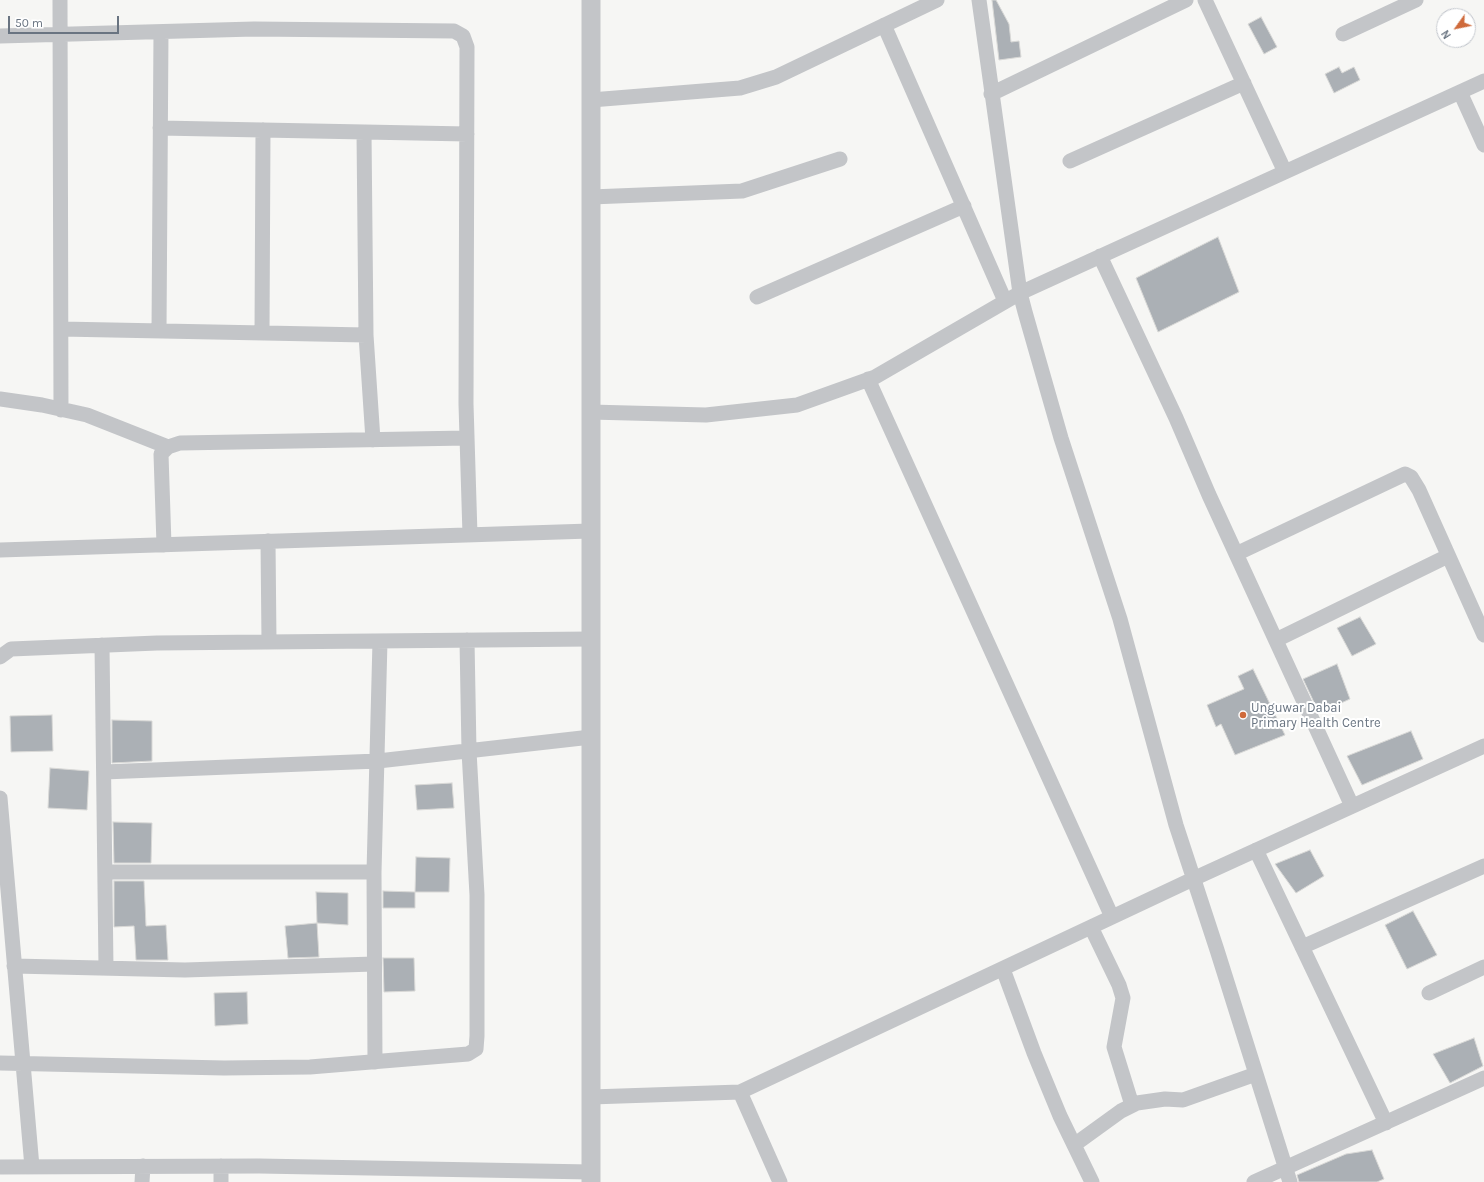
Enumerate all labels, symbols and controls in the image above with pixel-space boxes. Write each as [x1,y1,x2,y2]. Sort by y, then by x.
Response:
scale bar [10,8,121,34]
north arrow [1436,8,1476,48]
text: 50 m [15,16,43,30]
text: N [1439,27,1454,41]
place label: Unguwar Dabai Primary Health Centre [1251,700,1381,731]
marker: Unguwar Dabai Primary Health Centre [1238,710,1248,720]

